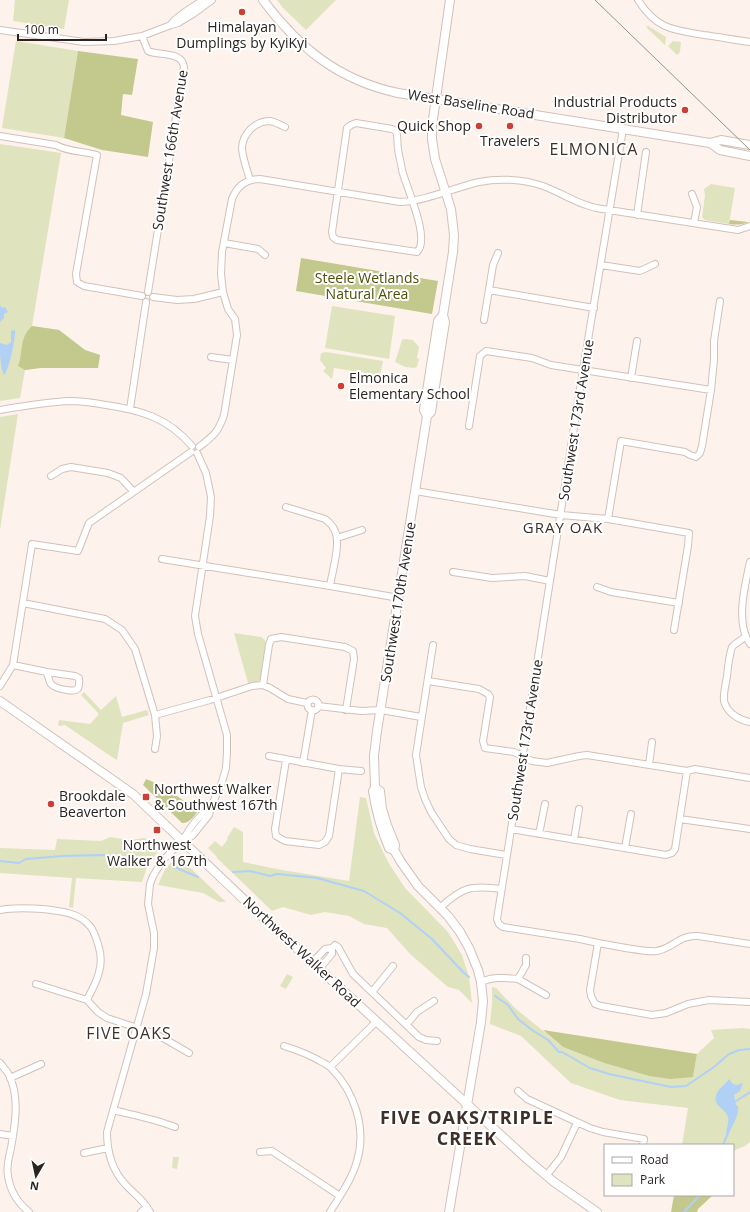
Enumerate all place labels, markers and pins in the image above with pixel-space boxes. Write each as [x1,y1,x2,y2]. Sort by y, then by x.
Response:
marker: Himalayan Dumplings by KyiKyi [237,7,247,17]
place label: Himalayan Dumplings by KyiKyi [176,17,308,52]
place label: Industrial Products Distributor [553,92,677,127]
marker: Industrial Products Distributor [680,105,690,115]
place label: Quick Shop [397,116,471,135]
marker: Quick Shop [474,121,484,131]
marker: Travelers [505,121,515,131]
place label: Travelers [480,131,540,150]
place label: Elmonica Elementary School [349,368,470,403]
marker: Elmonica Elementary School [336,381,346,391]
place label: Northwest Walker & Southwest 167th [154,779,278,814]
place label: Brookdale Beaverton [59,786,126,821]
marker: Northwest Walker & Southwest 167th [141,792,151,802]
marker: Brookdale Beaverton [46,799,56,809]
marker: Northwest Walker & 167th [152,825,162,835]
place label: Northwest Walker & 167th [107,835,207,870]

